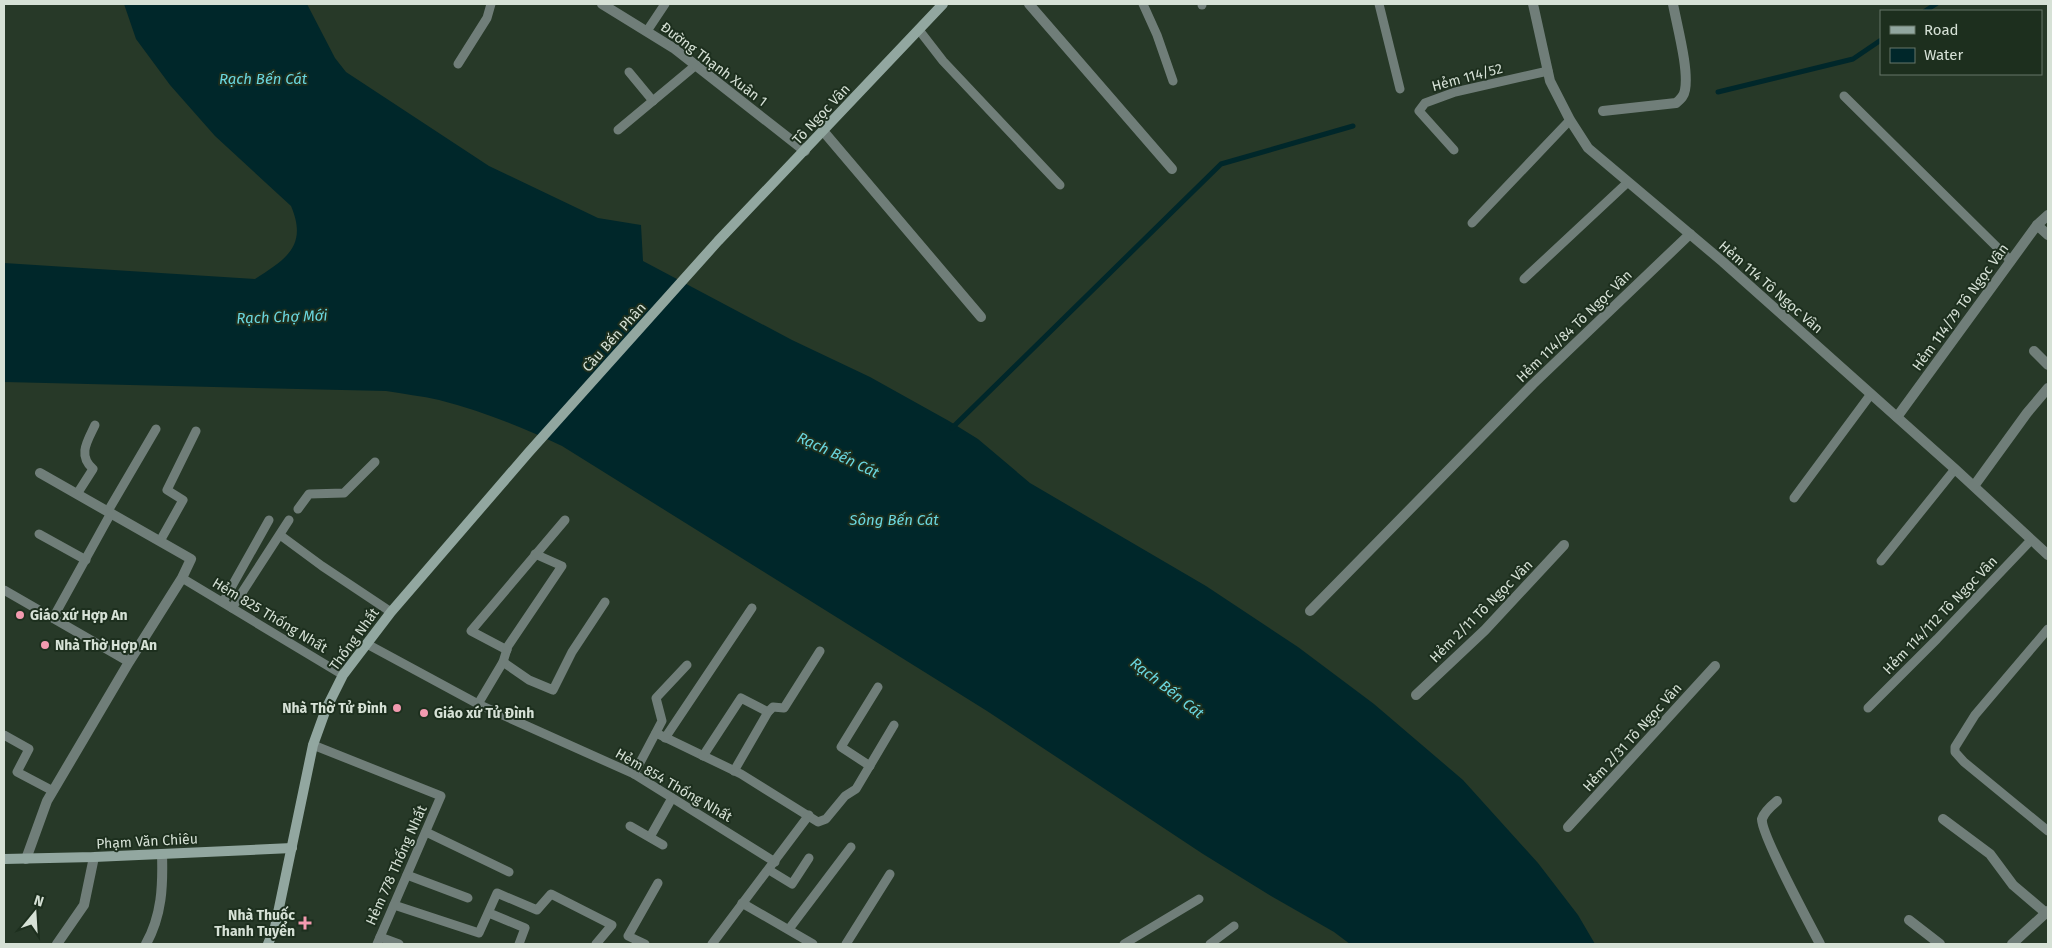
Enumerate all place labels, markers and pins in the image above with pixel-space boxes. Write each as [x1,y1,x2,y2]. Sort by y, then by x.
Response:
place label: Giáo xứ Hợp An [30,607,128,624]
marker: Giáo xứ Hợp An [14,609,26,621]
place label: Nhà Thờ Hợp An [55,637,157,654]
marker: Nhà Thờ Hợp An [39,639,51,651]
place label: Nhà Thờ Tử Đình [282,700,387,717]
marker: Nhà Thờ Tử Đình [391,702,403,714]
place label: Giáo xứ Tử Đình [434,705,534,722]
marker: Giáo xứ Tử Đình [418,707,430,719]
place label: Nhà Thuốc Thanh Tuyển [214,905,295,940]
marker: Nhà Thuốc Thanh Tuyển [299,917,311,929]

